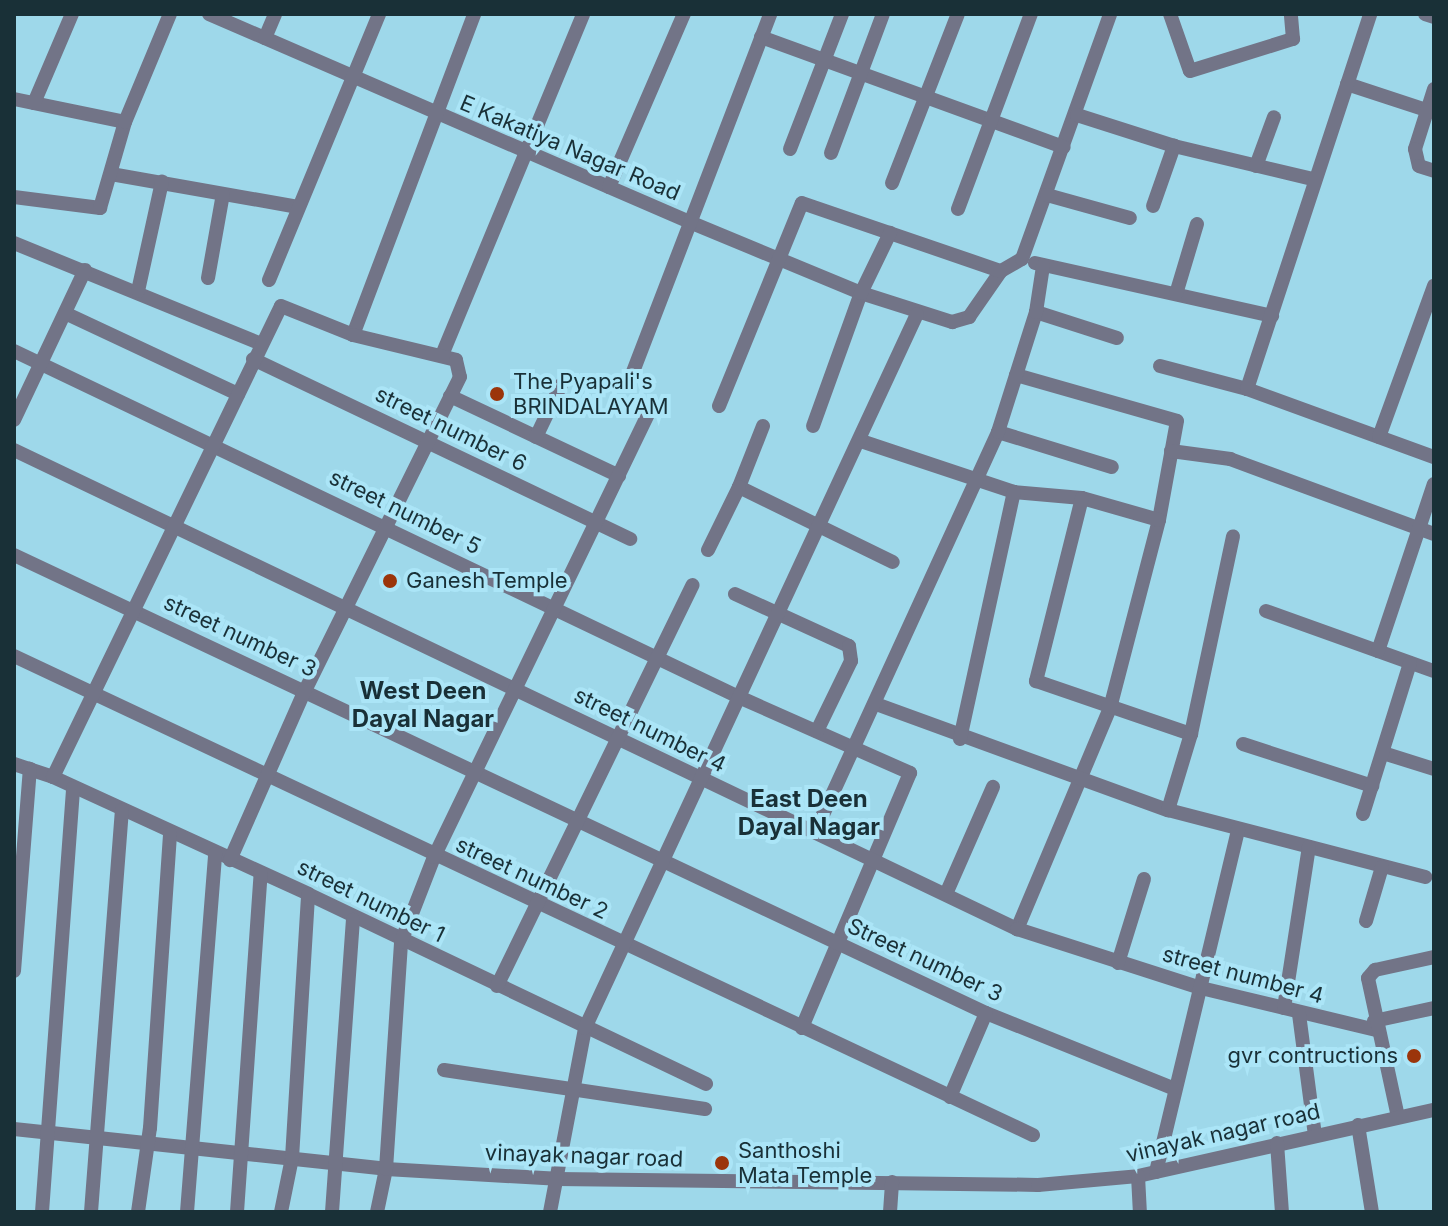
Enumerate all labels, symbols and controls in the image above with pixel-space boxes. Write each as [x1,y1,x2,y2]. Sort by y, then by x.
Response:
street label: E Kakatiya Nagar Road [456,90,684,206]
place label: The Pyapali's BRINDALAYAM [513,368,669,420]
street label: street number 6 [371,381,531,477]
marker: The Pyapali's BRINDALAYAM [488,385,506,403]
street label: street number 5 [325,464,485,560]
place label: Ganesh Temple [406,568,568,594]
marker: Ganesh Temple [381,572,399,590]
street label: street number 3 [159,589,321,683]
district label: West Deen Dayal Nagar [352,677,494,733]
street label: street number 4 [570,682,730,778]
district label: East Deen Dayal Nagar [738,785,880,841]
street label: street number 2 [452,831,612,925]
street label: street number 1 [293,854,449,948]
street label: Street number 3 [843,913,1007,1007]
street label: street number 4 [1159,941,1327,1009]
place label: gvr contructions [1228,1043,1398,1069]
marker: gvr contructions [1405,1047,1423,1065]
street label: vinayak nagar road [1123,1098,1323,1168]
place label: Santhoshi Mata Temple [738,1137,872,1188]
street label: vinayak nagar road [484,1139,684,1173]
marker: Santhoshi Mata Temple [713,1154,731,1172]

